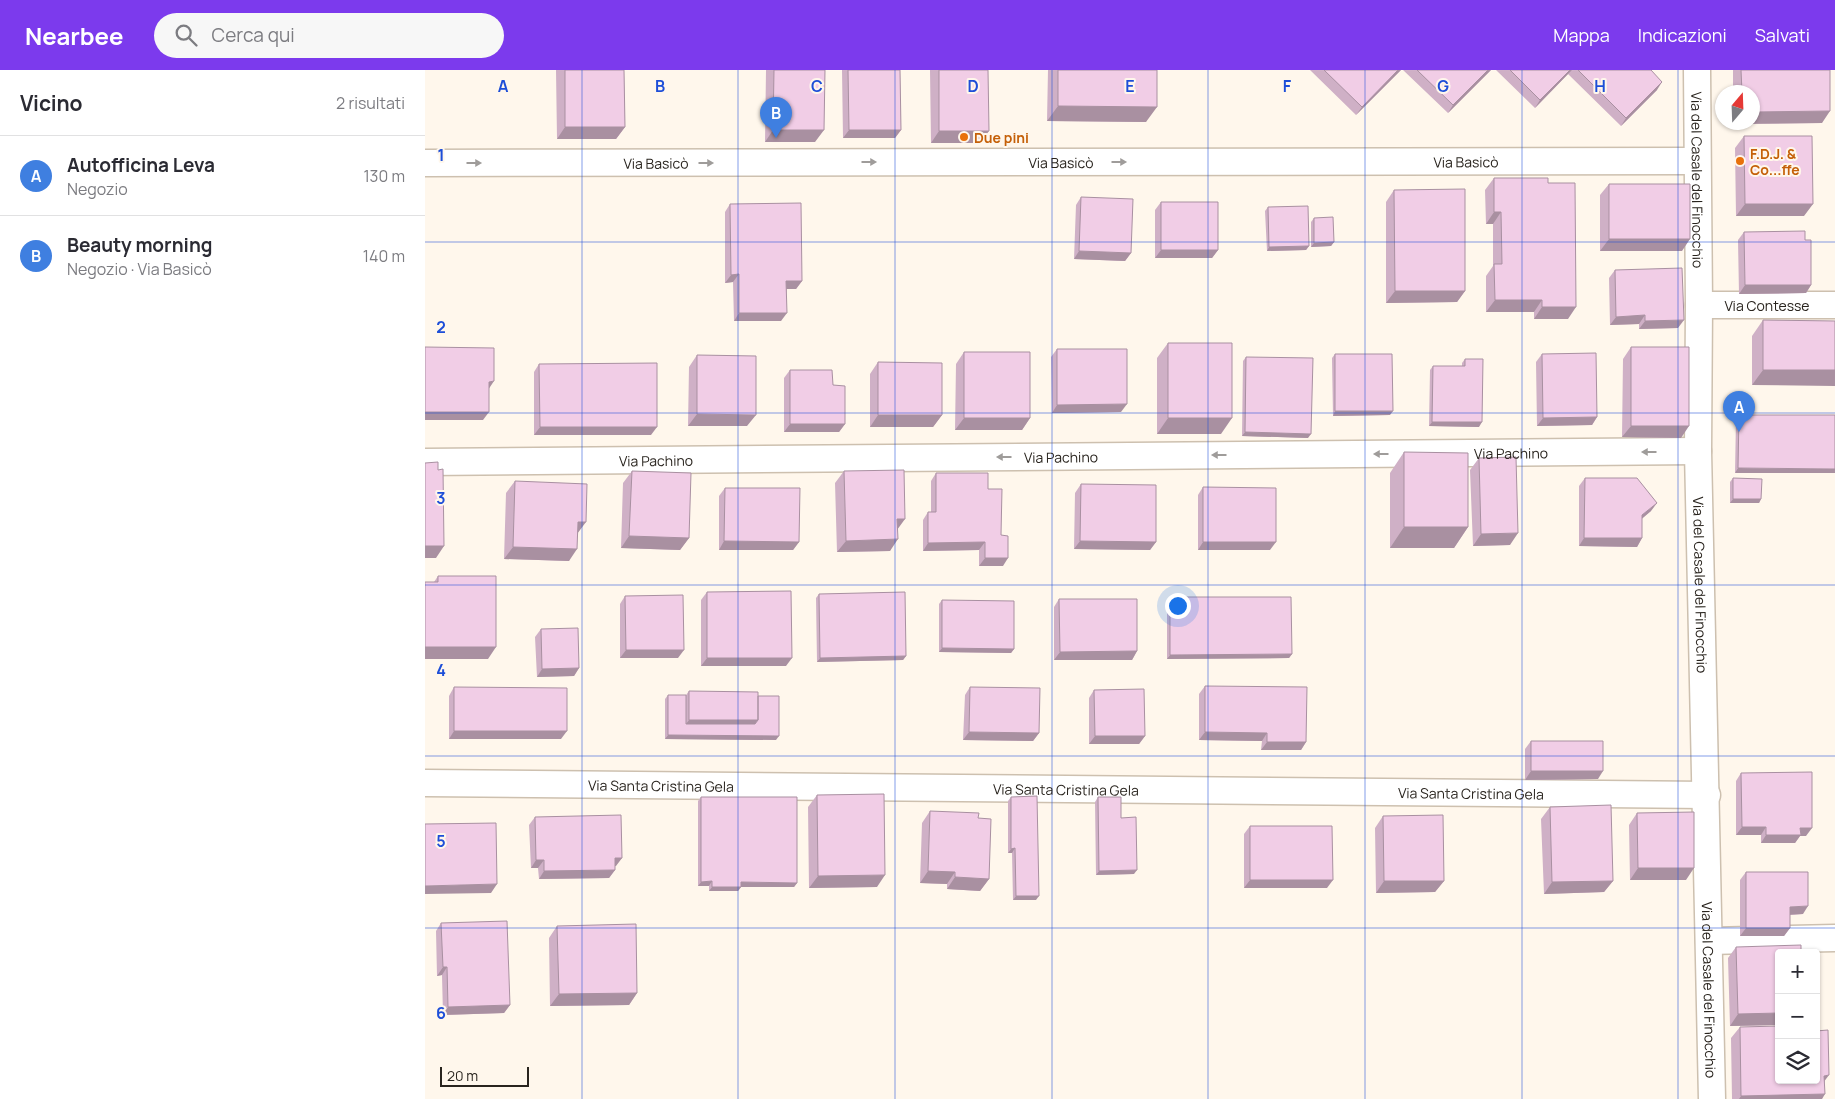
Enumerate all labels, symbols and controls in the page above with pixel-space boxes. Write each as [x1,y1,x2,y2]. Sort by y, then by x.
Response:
search box [154,13,504,58]
text: Nearbee [25,19,124,52]
icon: search [172,21,200,49]
text: Cerca qui [212,22,295,48]
text: Mappa [1553,23,1610,47]
text: Indicazioni [1638,23,1727,47]
text: Salvati [1755,23,1810,47]
text: A [498,75,509,97]
text: B [655,75,665,97]
text: C [811,75,823,97]
text: D [967,75,979,97]
text: E [1125,75,1135,97]
text: F [1283,75,1292,97]
text: G [1437,75,1449,97]
text: H [1594,75,1606,97]
north arrow [1715,85,1760,130]
text: Vicino [20,89,83,117]
text: 2 risultati [336,92,405,114]
street label: Via del Casale del Finocchio [1688,92,1708,268]
pin: B [760,97,792,138]
place label: Due pini [974,128,1029,147]
marker: Due pini [958,131,970,143]
text: 1 [437,144,445,166]
place label: F.D.J. & Co...ffe [1750,144,1800,179]
text: Autofficina Leva [67,152,215,178]
street label: Via Basicò [1029,152,1093,172]
street label: Via Basicò [1434,152,1498,171]
street label: Via Basicò [624,153,688,172]
marker: F.D.J. & Co...ffe [1734,155,1746,167]
one-way arrow [861,158,877,166]
one-way arrow [1111,158,1127,166]
one-way arrow [466,159,482,167]
one-way arrow [698,159,714,167]
text: A [31,165,41,187]
text: 130 m [363,165,405,187]
text: Negozio [67,178,128,200]
text: Beauty morning [67,232,213,258]
text: B [31,245,41,267]
text: 140 m [363,245,405,267]
text: Negozio · Via Basicò [67,258,212,280]
street label: Via Contesse [1724,296,1810,315]
text: 2 [436,316,446,338]
pin: A [1723,391,1755,432]
street label: Via Pachino [1474,443,1548,462]
street label: Via Pachino [1024,447,1098,466]
one-way arrow [1641,448,1657,456]
street label: Via Pachino [619,450,693,470]
one-way arrow [1373,450,1389,458]
one-way arrow [1211,451,1227,459]
one-way arrow [996,453,1012,461]
text: 3 [436,487,446,509]
street label: Via del Casale del Finocchio [1689,497,1712,673]
your location [1165,593,1191,619]
text: 4 [436,659,446,681]
street label: Via Santa Cristina Gela [588,775,734,795]
street label: Via Santa Cristina Gela [993,779,1139,799]
street label: Via Santa Cristina Gela [1398,783,1544,803]
text: 5 [436,830,446,852]
street label: Via del Casale del Finocchio [1698,901,1721,1078]
map controls [1775,949,1820,1084]
button: + [1775,949,1820,994]
button: − [1775,994,1820,1039]
text: 6 [436,1002,446,1024]
button: layers [1775,1039,1820,1084]
scale bar [440,1064,529,1087]
text: 20 m [447,1066,478,1085]

